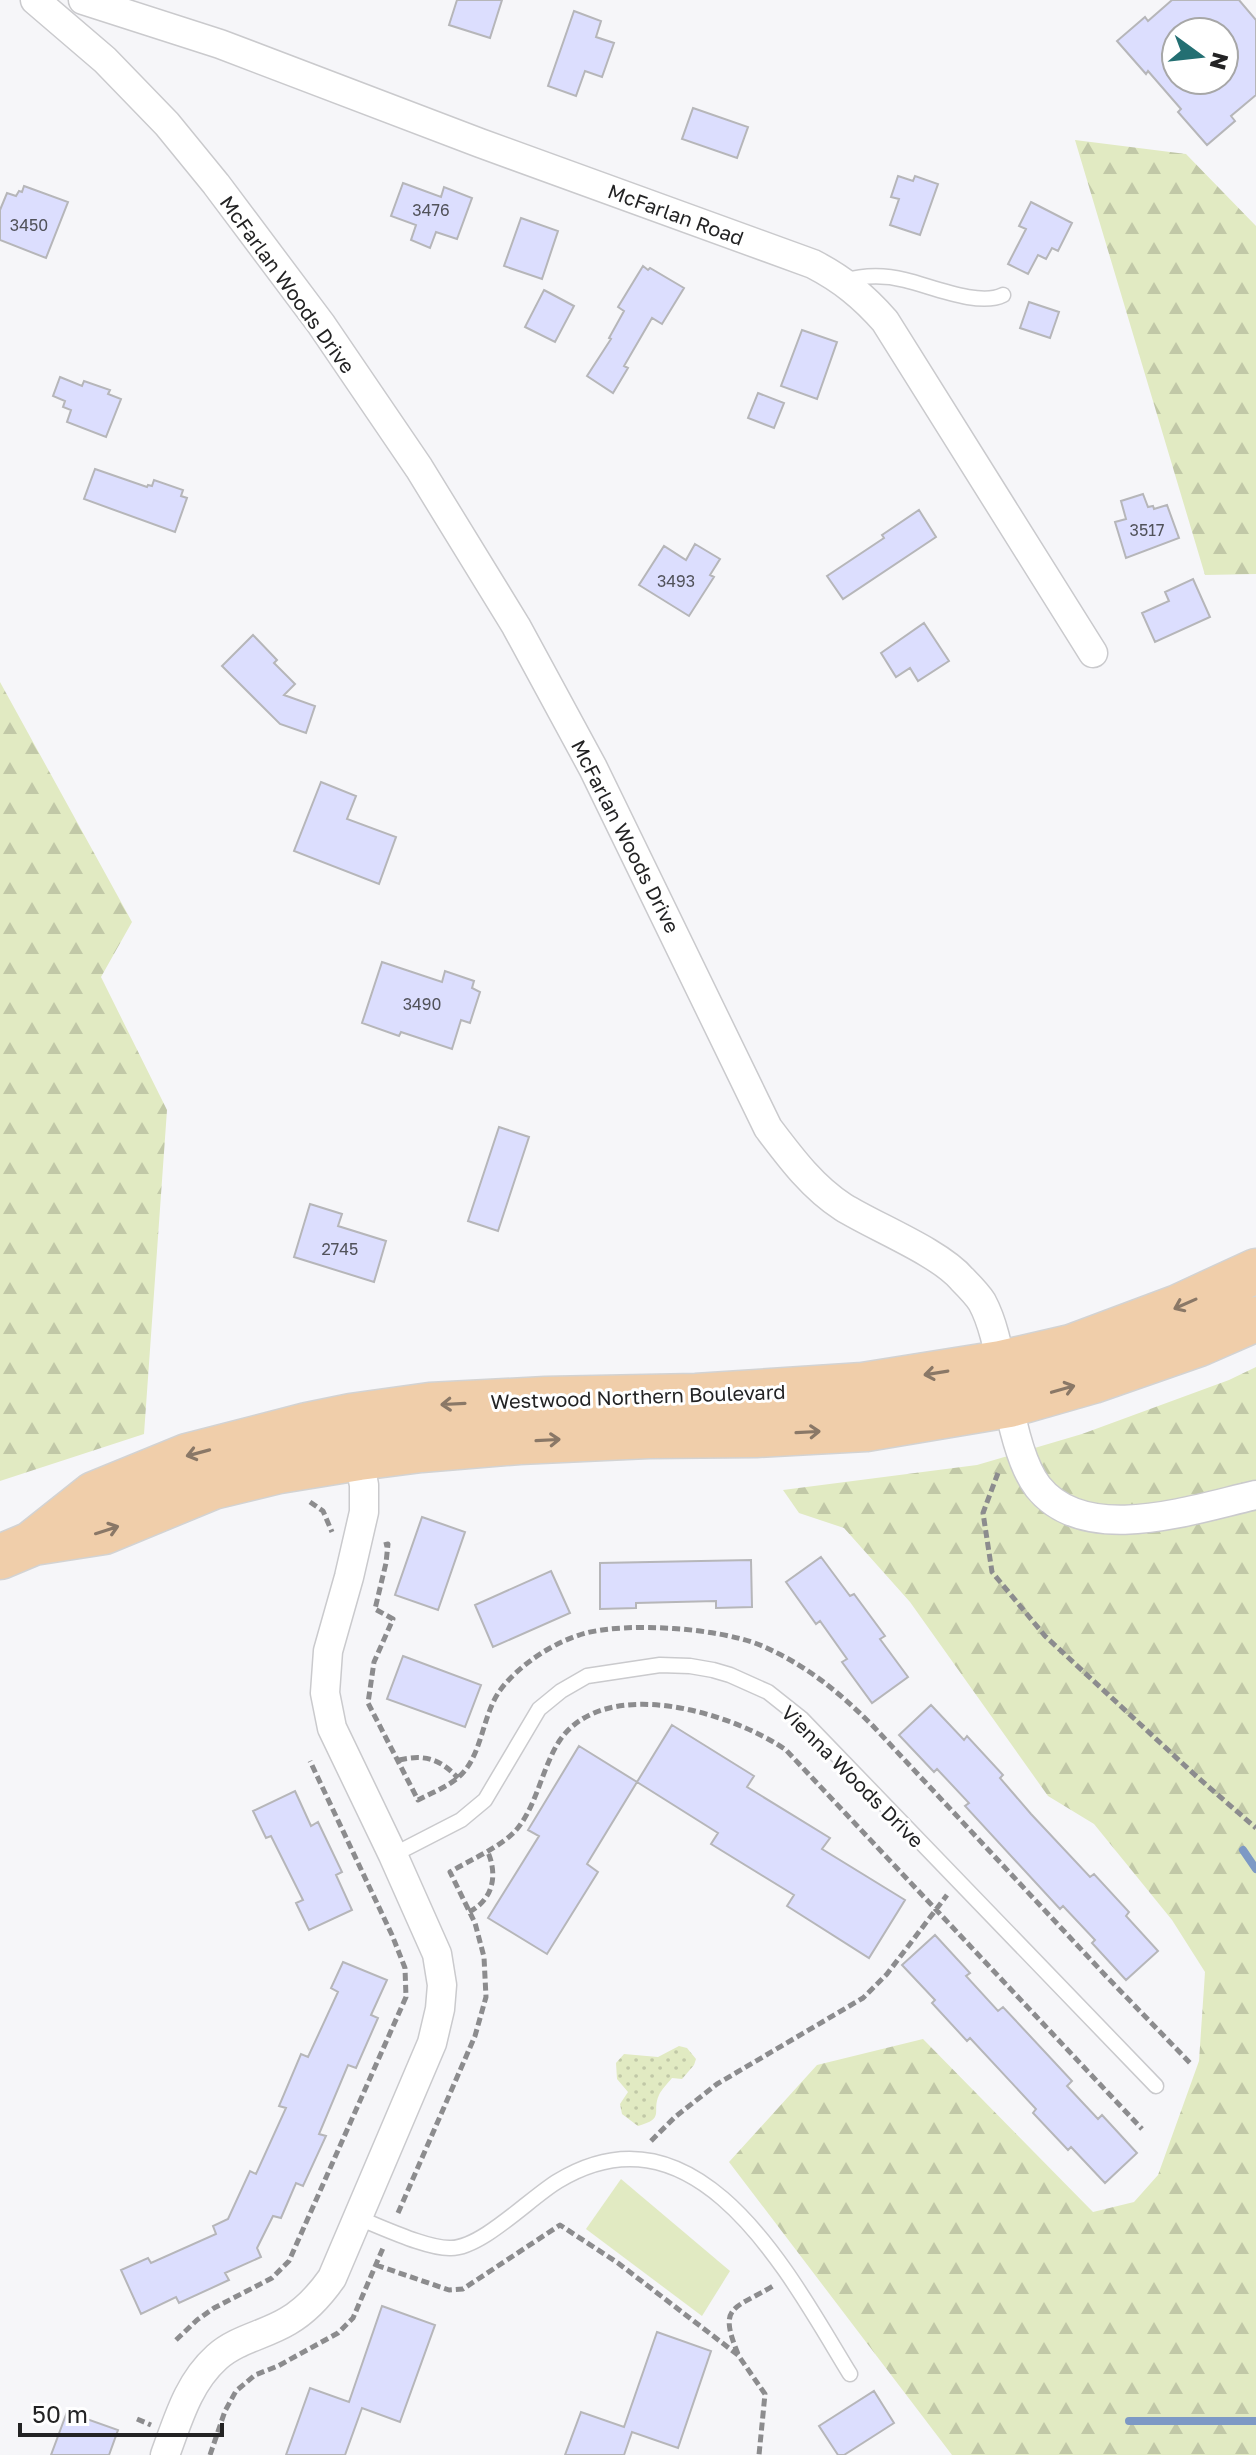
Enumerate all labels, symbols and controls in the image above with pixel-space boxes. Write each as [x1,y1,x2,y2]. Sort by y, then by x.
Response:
north arrow [1160,16,1240,96]
text: N [1205,50,1235,73]
street label: McFarlan Road [605,178,747,250]
street label: McFarlan Woods Drive [216,191,360,377]
house number: 3476 [412,200,450,220]
house number: 3450 [10,215,48,235]
house number: 3517 [1130,520,1164,540]
house number: 3493 [657,571,695,591]
street label: McFarlan Woods Drive [567,735,685,937]
house number: 3490 [403,994,441,1014]
house number: 2745 [322,1239,358,1259]
one-way arrow [1173,1297,1198,1312]
one-way arrow [924,1366,949,1381]
street label: Westwood Northern Boulevard [490,1379,786,1413]
one-way arrow [1050,1381,1076,1396]
one-way arrow [440,1397,467,1412]
one-way arrow [794,1425,821,1440]
one-way arrow [534,1433,561,1448]
one-way arrow [186,1446,212,1461]
one-way arrow [95,1521,120,1536]
street label: Vienna Woods Drive [777,1700,929,1852]
scale bar [20,2387,222,2437]
text: 50 m [32,2399,88,2428]

